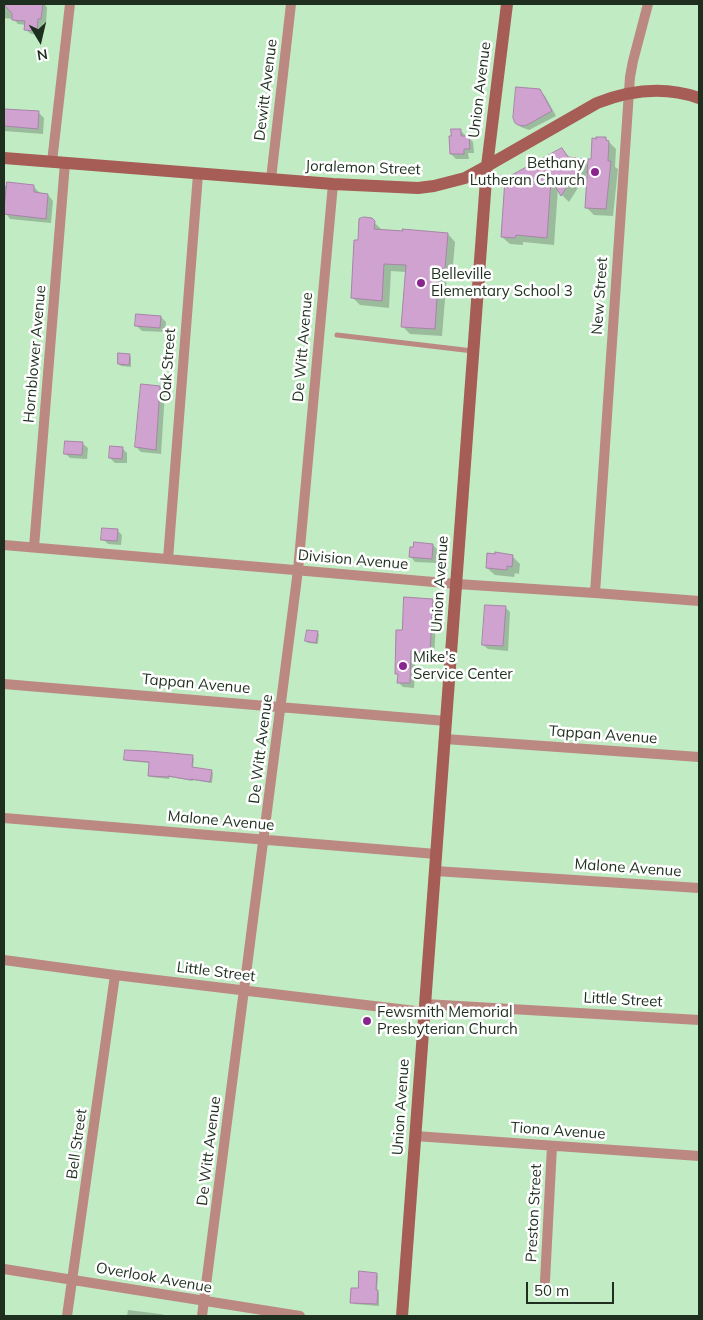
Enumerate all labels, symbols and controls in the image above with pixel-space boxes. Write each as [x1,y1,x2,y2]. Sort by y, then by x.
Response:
north arrow [15,15,65,65]
street label: Dewitt Avenue [251,38,281,142]
street label: Union Avenue [465,41,495,139]
text: N [36,45,49,65]
place label: Bethany Lutheran Church [470,154,585,189]
street label: Joralemon Street [305,157,421,179]
marker: Bethany Lutheran Church [589,166,601,178]
street label: New Street [588,257,612,335]
place label: Belleville Elementary School 3 [431,265,573,300]
marker: Belleville Elementary School 3 [415,277,427,289]
street label: Hornblower Avenue [20,284,50,424]
street label: De Witt Avenue [289,291,317,403]
street label: Oak Street [156,328,180,402]
street label: Union Avenue [428,535,452,633]
street label: Division Avenue [297,546,409,574]
place label: Mike's Service Center [413,648,513,683]
marker: Mike's Service Center [397,660,409,672]
street label: Tappan Avenue [141,670,251,698]
street label: De Witt Avenue [245,693,277,805]
street label: Tappan Avenue [548,722,658,748]
street label: Malone Avenue [167,807,275,835]
street label: Malone Avenue [574,855,682,881]
street label: Little Street [176,958,256,986]
street label: Little Street [583,989,663,1011]
place label: Fewsmith Memorial Presbyterian Church [377,1003,518,1038]
marker: Fewsmith Memorial Presbyterian Church [361,1015,373,1027]
street label: Union Avenue [389,1058,413,1156]
street label: De Witt Avenue [193,1095,225,1207]
street label: Bell Street [63,1108,91,1180]
street label: Tiona Avenue [510,1119,606,1143]
street label: Preston Street [522,1163,546,1263]
street label: Overlook Avenue [95,1259,213,1297]
scale bar [528,1272,616,1304]
text: 50 m [534,1281,569,1300]

